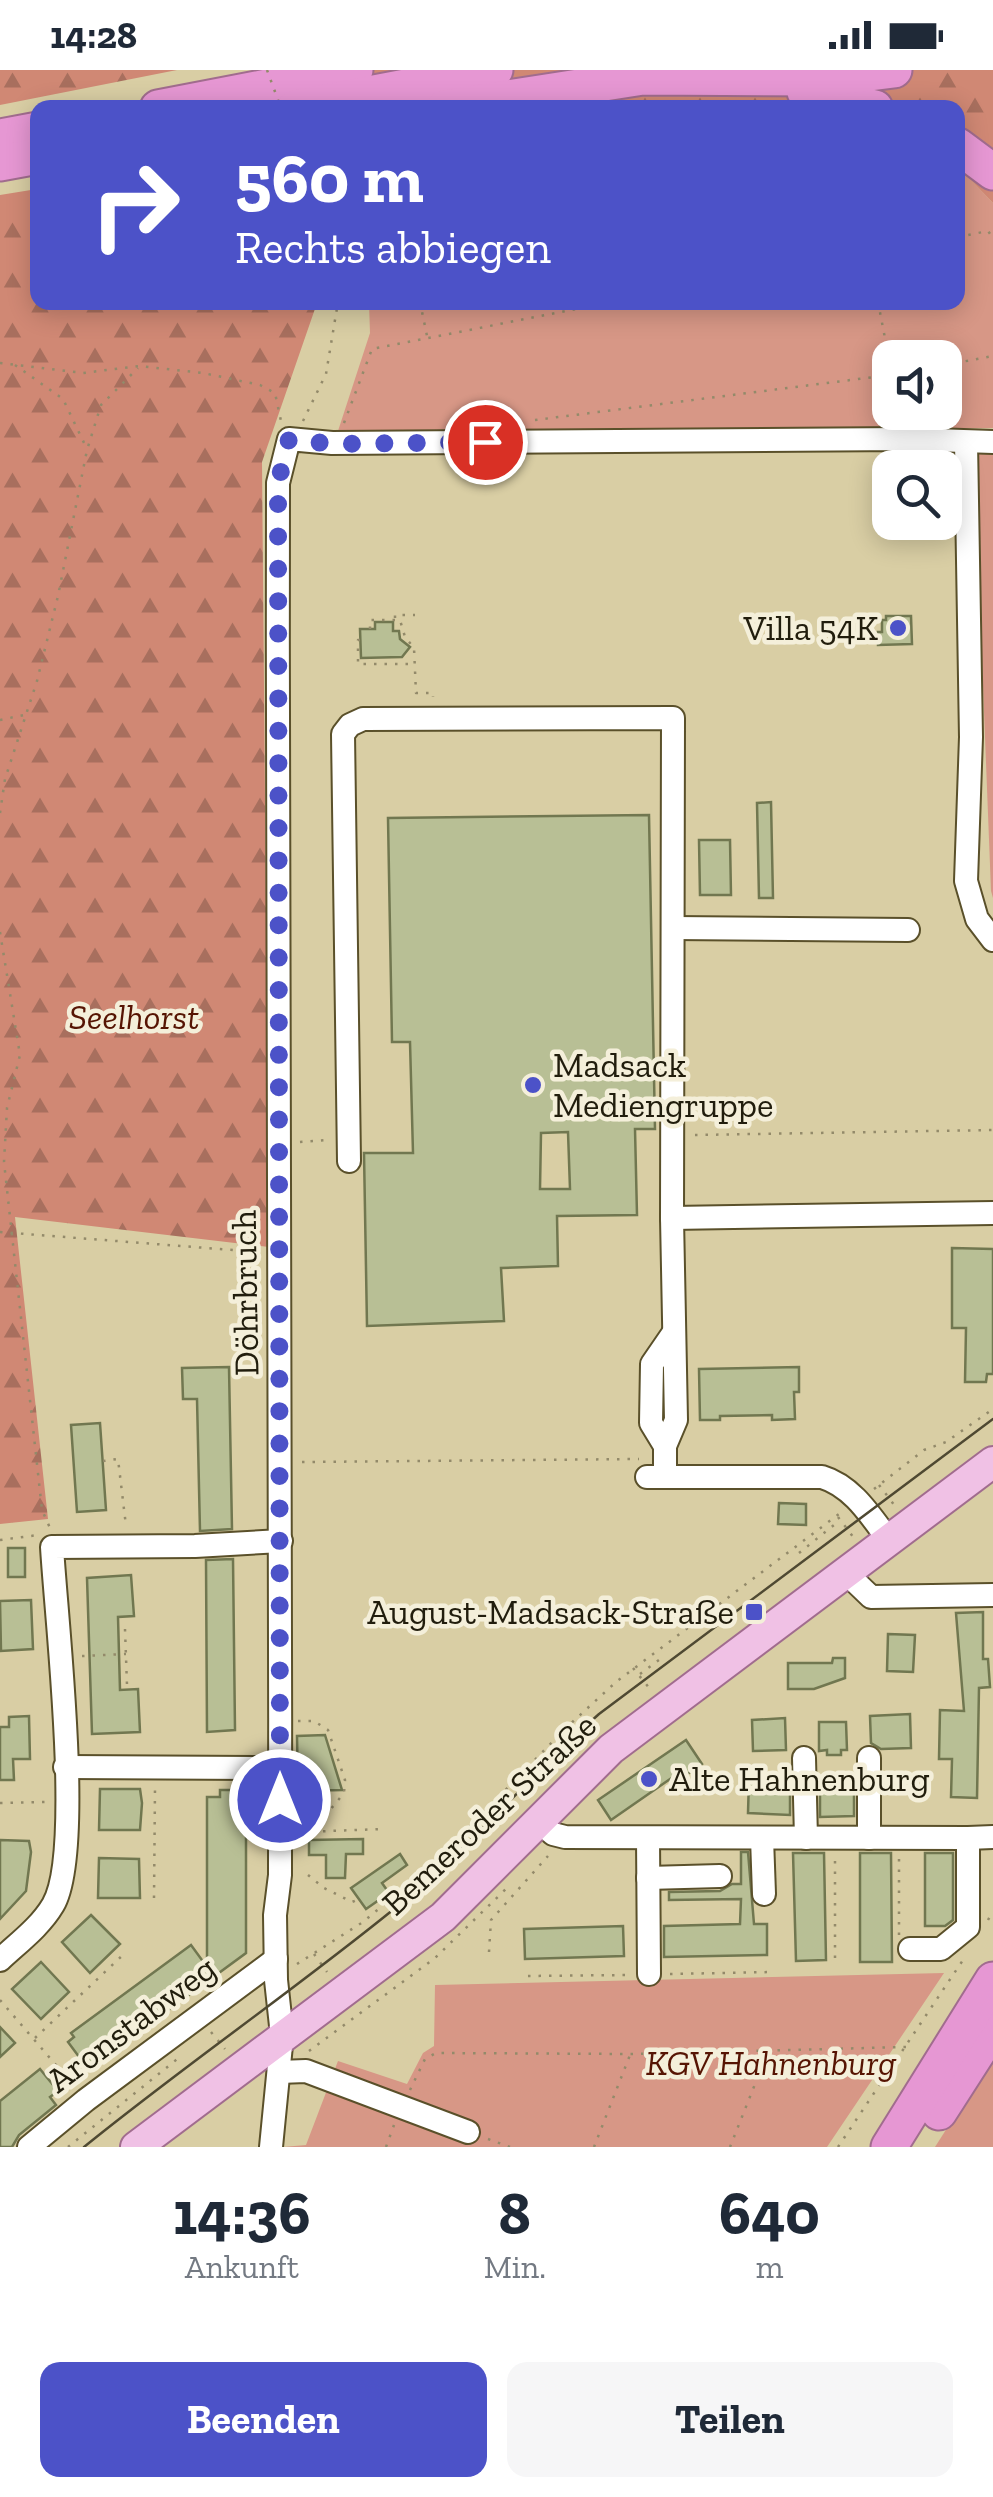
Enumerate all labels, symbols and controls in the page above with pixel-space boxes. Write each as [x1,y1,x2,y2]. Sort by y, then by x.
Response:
text: 14:28 [50,12,137,58]
text: 560 m [235,136,424,220]
icon: right [70,140,200,270]
text: Rechts abbiegen [235,221,551,275]
map controls [872,340,962,540]
button: sound [872,340,962,430]
pin [443,400,528,485]
icon: arrive [458,415,513,470]
button: search [872,450,962,540]
place label: Villa 54K [742,607,879,649]
marker: Villa 54K [887,617,909,639]
park label: Seelhorst [69,996,199,1038]
place label: Madsack Mediengruppe [553,1044,774,1126]
marker: Madsack Mediengruppe [522,1074,544,1096]
street label: Döhrbruch [223,1209,267,1376]
place label: August-Madsack-Straße [367,1591,734,1633]
marker: August-Madsack-Straße [743,1601,765,1623]
street label: Bemeroder Straße [373,1704,605,1924]
position arrow [228,1748,332,1852]
place label: Alte Hahnenburg [669,1758,930,1800]
marker: Alte Hahnenburg [638,1768,660,1790]
street label: Aronstabweg [38,1947,224,2101]
park label: KGV Hahnenburg [646,2042,897,2084]
text: 14:36 [173,2177,311,2249]
text: 8 [499,2177,531,2249]
text: 640 [719,2177,820,2249]
text: Ankunft [185,2248,299,2286]
text: Min. [484,2248,546,2286]
text: m [756,2248,783,2286]
button: Beenden [40,2362,487,2477]
button: Teilen [507,2362,953,2477]

